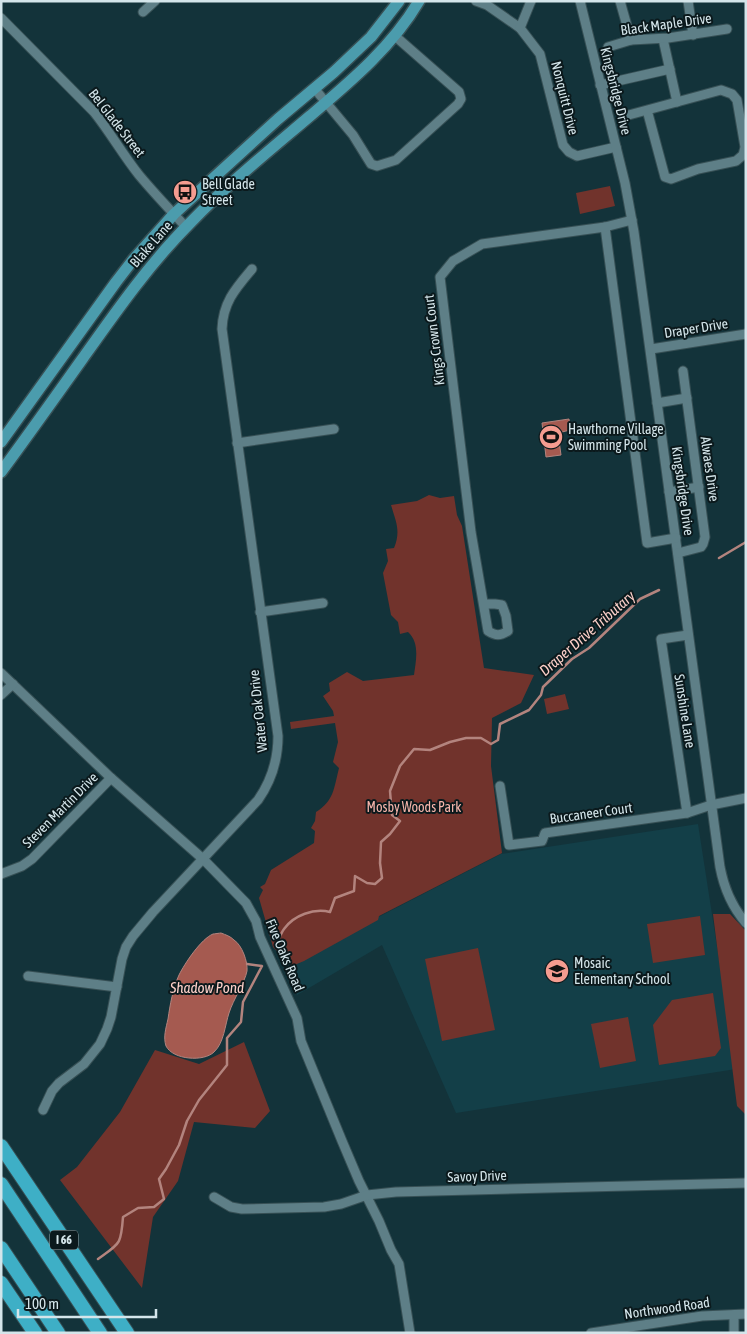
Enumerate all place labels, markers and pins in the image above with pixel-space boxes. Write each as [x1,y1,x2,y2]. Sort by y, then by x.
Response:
place label: Bell Glade Street [202,176,255,208]
bus stop icon: Bell Glade Street [172,179,198,205]
place label: Hawthorne Village Swimming Pool [568,421,664,453]
sports icon: Hawthorne Village Swimming Pool [538,424,564,450]
place label: Mosaic Elementary School [574,955,670,987]
school or university icon: Mosaic Elementary School [544,958,570,984]

